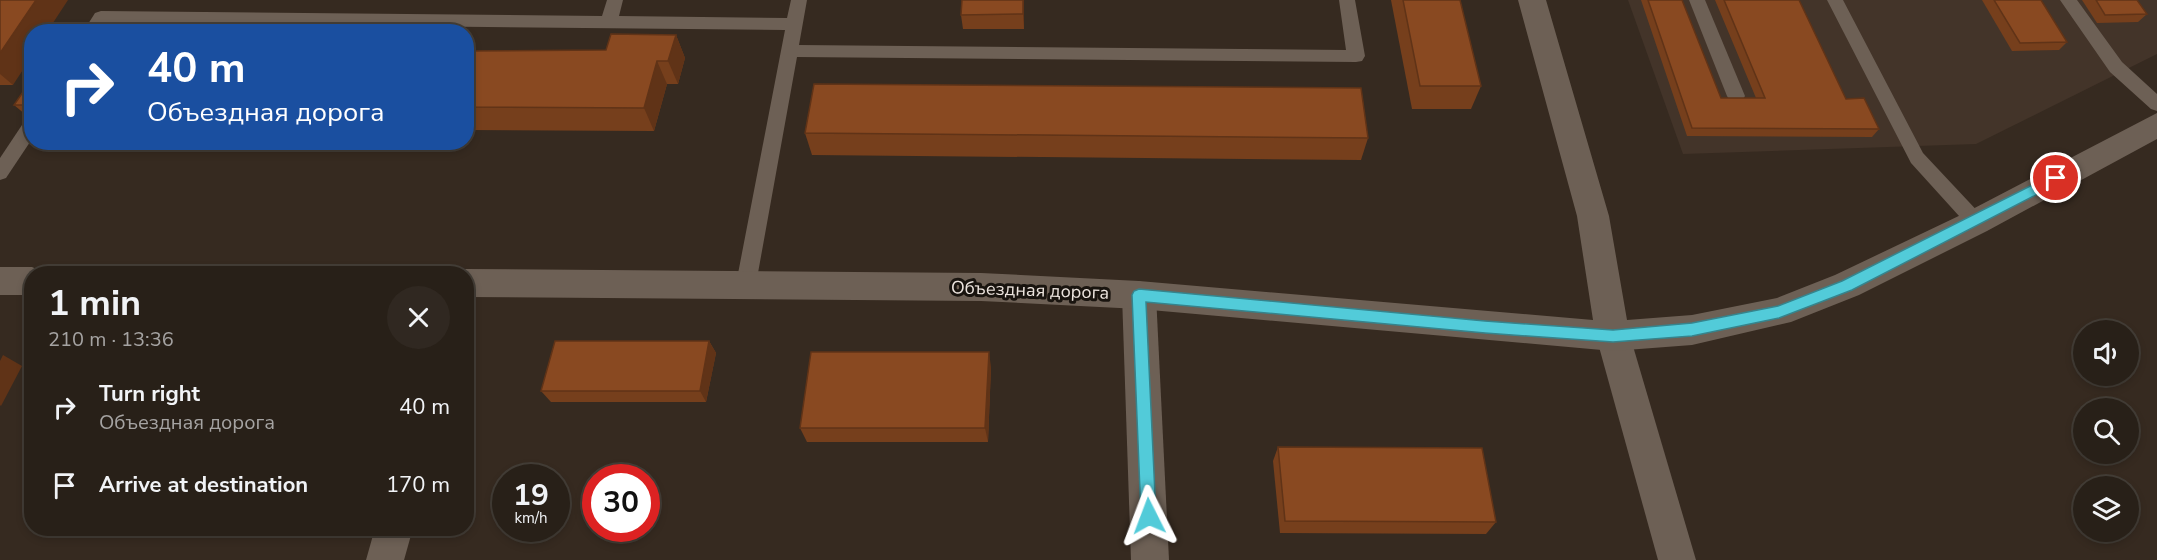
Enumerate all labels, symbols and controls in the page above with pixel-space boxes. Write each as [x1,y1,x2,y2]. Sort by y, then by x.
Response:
text: 40 m [147,40,246,97]
icon: right [48,48,126,126]
text: Объездная дорога [147,94,385,131]
pin [2030,152,2081,203]
icon: arrive [2039,161,2072,194]
street label: Объездная дорога [950,275,1110,305]
text: 1 min [48,279,141,328]
button: close [387,286,450,349]
map controls [2073,320,2139,542]
button: sound [2073,320,2139,386]
text: 210 m · 13:36 [48,326,174,353]
text: Turn right [99,379,200,409]
icon: right [48,391,81,424]
text: 40 m [399,392,450,422]
button: search [2073,398,2139,464]
text: Объездная дорога [99,409,275,436]
speed limit sign: 30 [582,464,660,542]
icon: arrive [48,469,81,502]
text: Arrive at destination [99,470,308,500]
text: 170 m [386,470,450,500]
text: 19 [513,475,549,516]
button: layers [2073,476,2139,542]
position arrow [1117,484,1181,548]
text: km/h [514,508,548,528]

